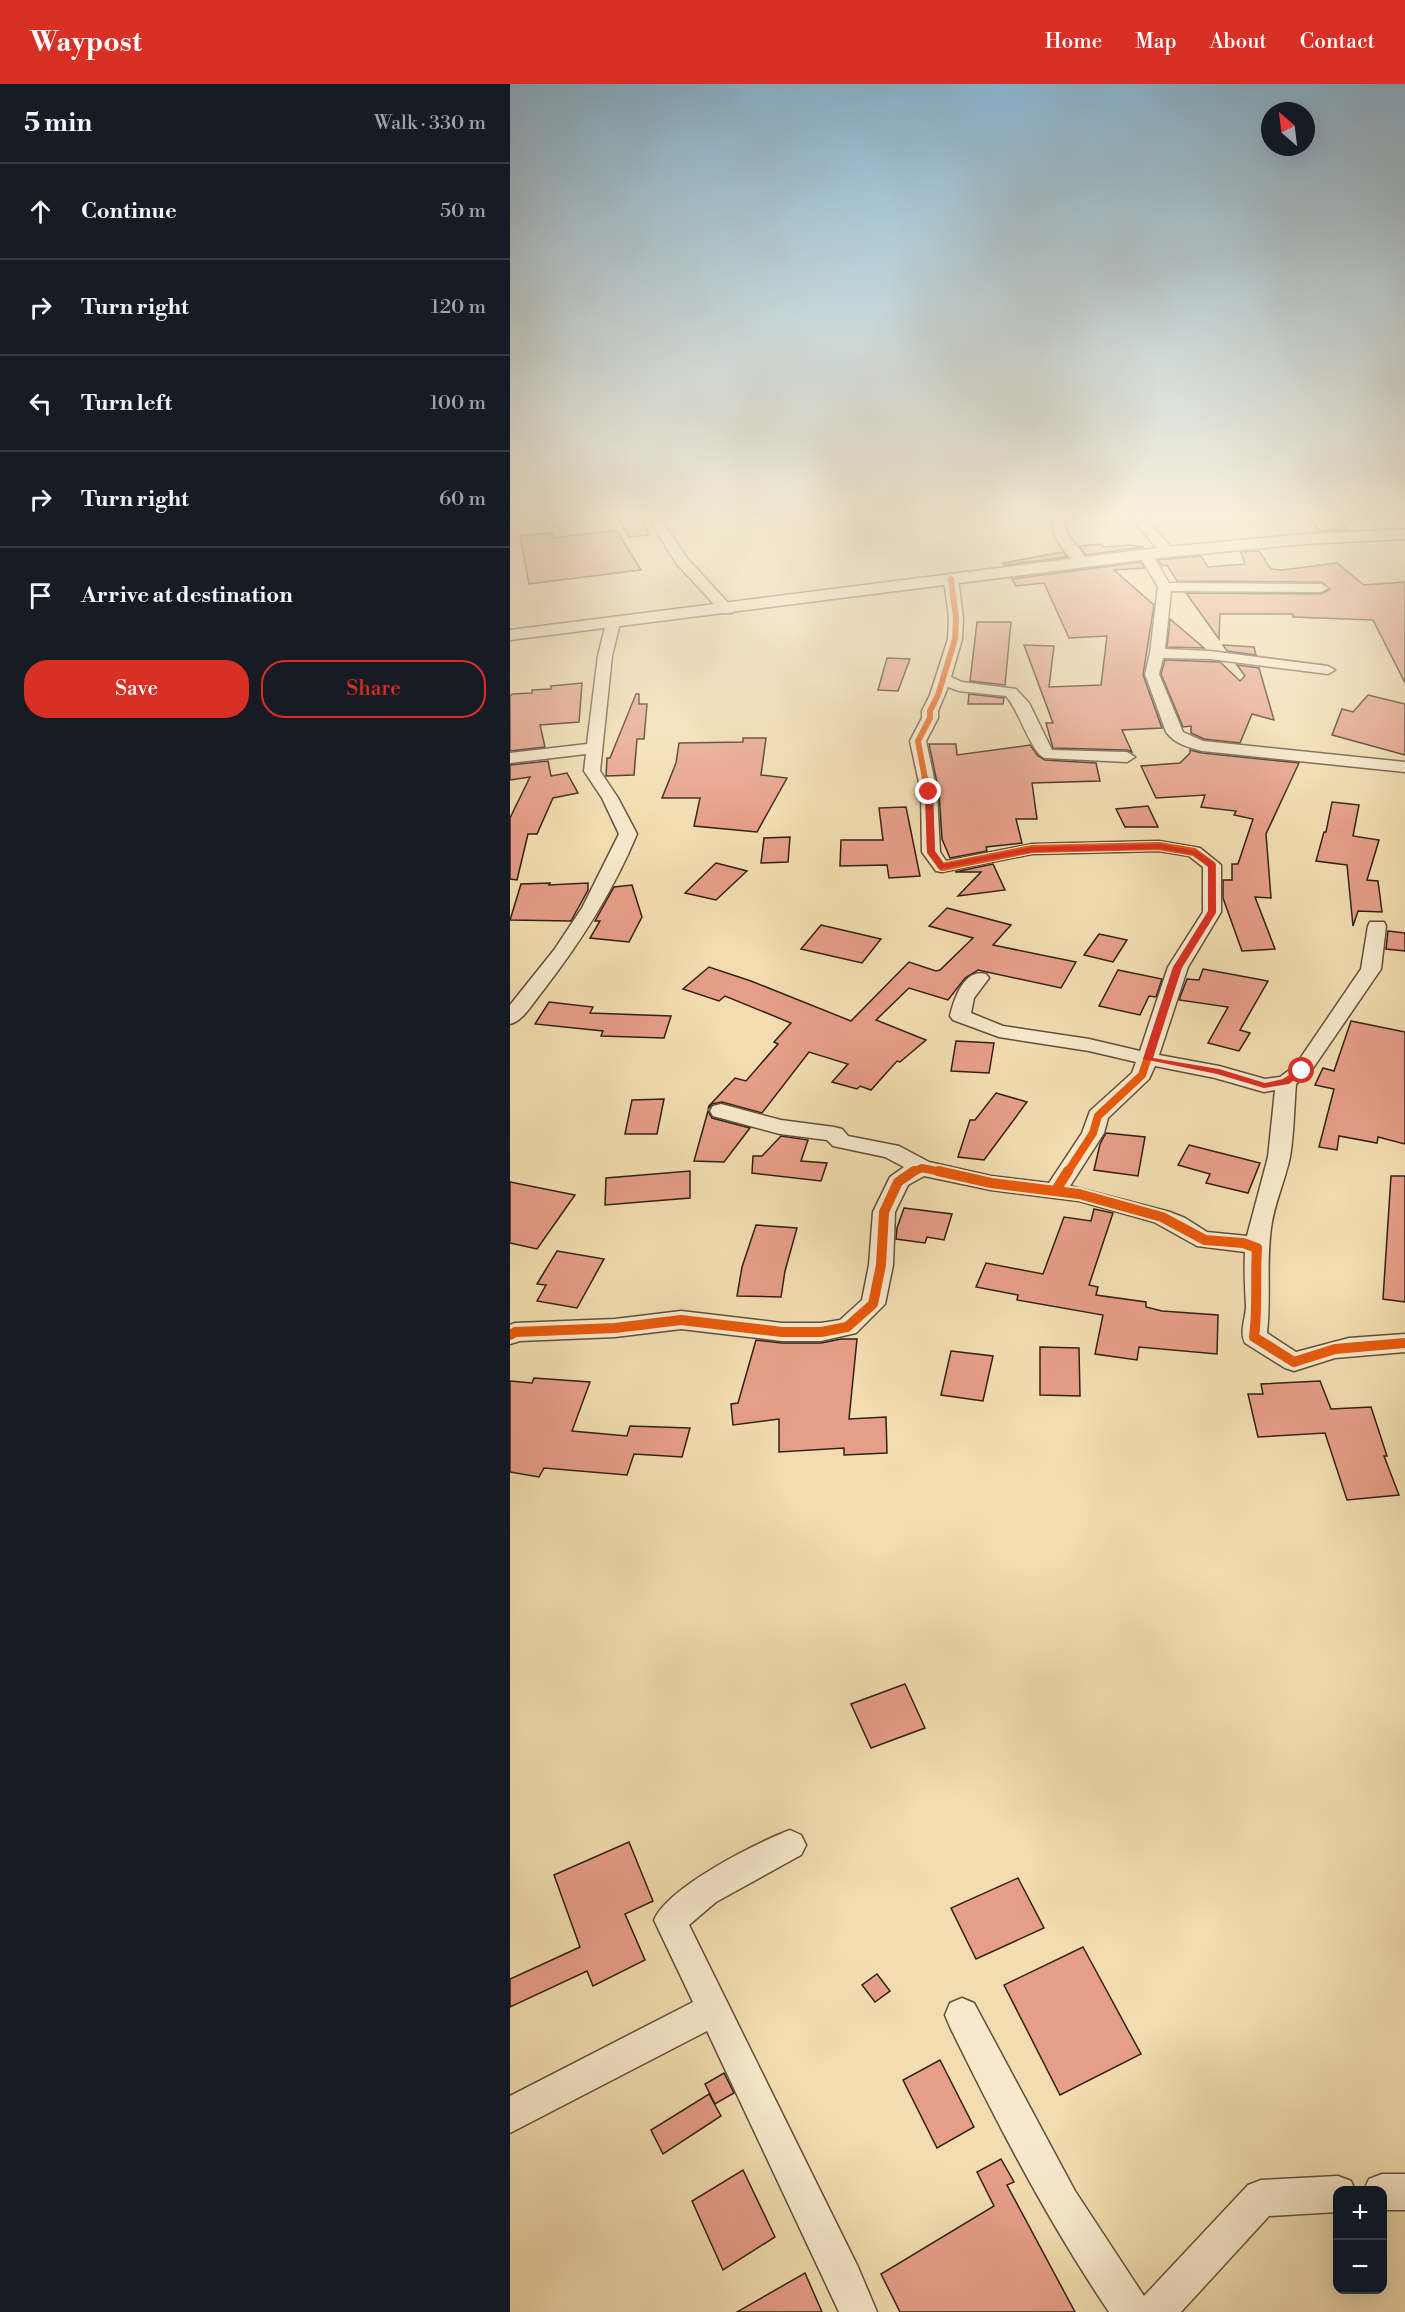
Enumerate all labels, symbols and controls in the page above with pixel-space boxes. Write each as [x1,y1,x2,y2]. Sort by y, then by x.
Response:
text: Waypost [30,25,142,60]
text: Home [1045,29,1102,55]
text: Map [1135,29,1177,55]
text: About [1210,29,1267,55]
text: Contact [1300,29,1375,55]
north arrow [1261,102,1315,156]
text: 5 min [24,107,92,139]
text: Walk · 330 m [374,111,486,136]
icon: ahead [24,195,57,228]
text: Continue [81,198,177,225]
text: 50 m [440,199,486,224]
icon: right [24,291,57,324]
text: Turn right [81,294,189,321]
text: 120 m [431,295,486,320]
icon: left [24,387,57,420]
text: Turn left [81,390,172,417]
text: 100 m [430,391,486,416]
icon: right [24,483,57,516]
text: Turn right [81,486,189,513]
text: 60 m [439,487,486,512]
icon: arrive [24,579,57,612]
text: Arrive at destination [81,582,293,609]
button: Save [24,660,249,718]
button: Share [261,660,486,718]
route end [915,778,941,804]
route start [1288,1057,1314,1083]
map controls [1333,2186,1387,2294]
button: + [1333,2186,1387,2240]
button: − [1333,2240,1387,2294]

